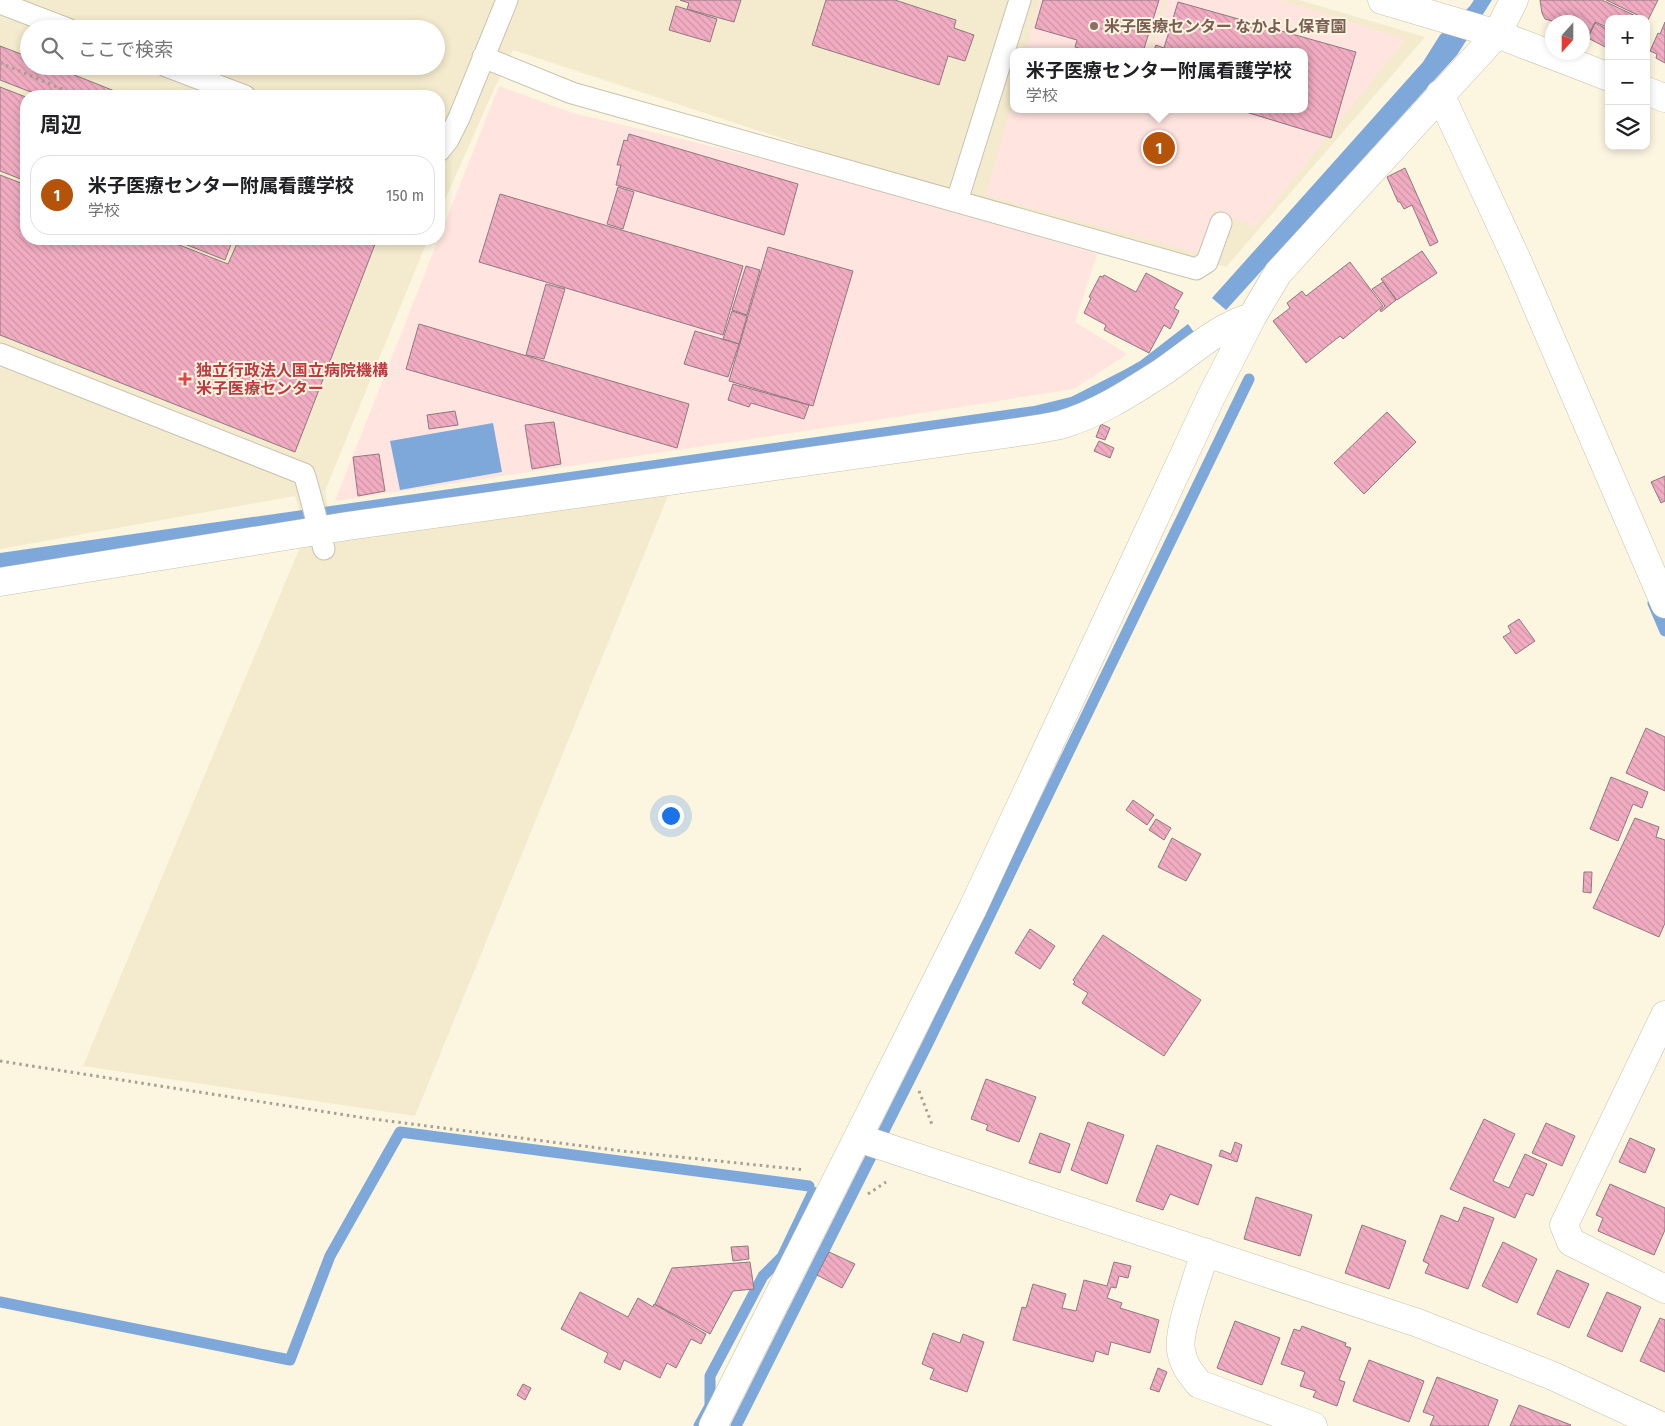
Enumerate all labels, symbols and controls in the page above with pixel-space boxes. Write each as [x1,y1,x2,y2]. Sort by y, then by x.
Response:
north arrow [1545,15,1590,60]
map controls [1605,15,1650,150]
button: + [1605,15,1650,60]
place label: 米子医療センター なかよし保育園 [1104,17,1347,36]
search box [20,20,445,75]
marker: 米子医療センター なかよし保育園 [1088,20,1100,32]
icon: search [38,34,66,62]
text: ここで検索 [78,38,173,61]
popup [1010,48,1308,113]
text: 米子医療センター附属看護学校 [1026,59,1292,82]
button: − [1605,60,1650,105]
text: 学校 [1026,86,1058,105]
button: layers [1605,105,1650,150]
text: 周辺 [40,112,82,138]
pin: 1 [1143,129,1175,167]
text: 米子医療センター附属看護学校 [88,174,354,197]
text: 1 [54,186,60,205]
text: 150 m [386,186,424,205]
text: 学校 [88,201,120,220]
place label: 独立行政法人国立病院機構 米子医療センター [196,361,388,398]
marker: 独立行政法人国立病院機構 米子医療センター [178,372,192,386]
your location [658,803,684,829]

